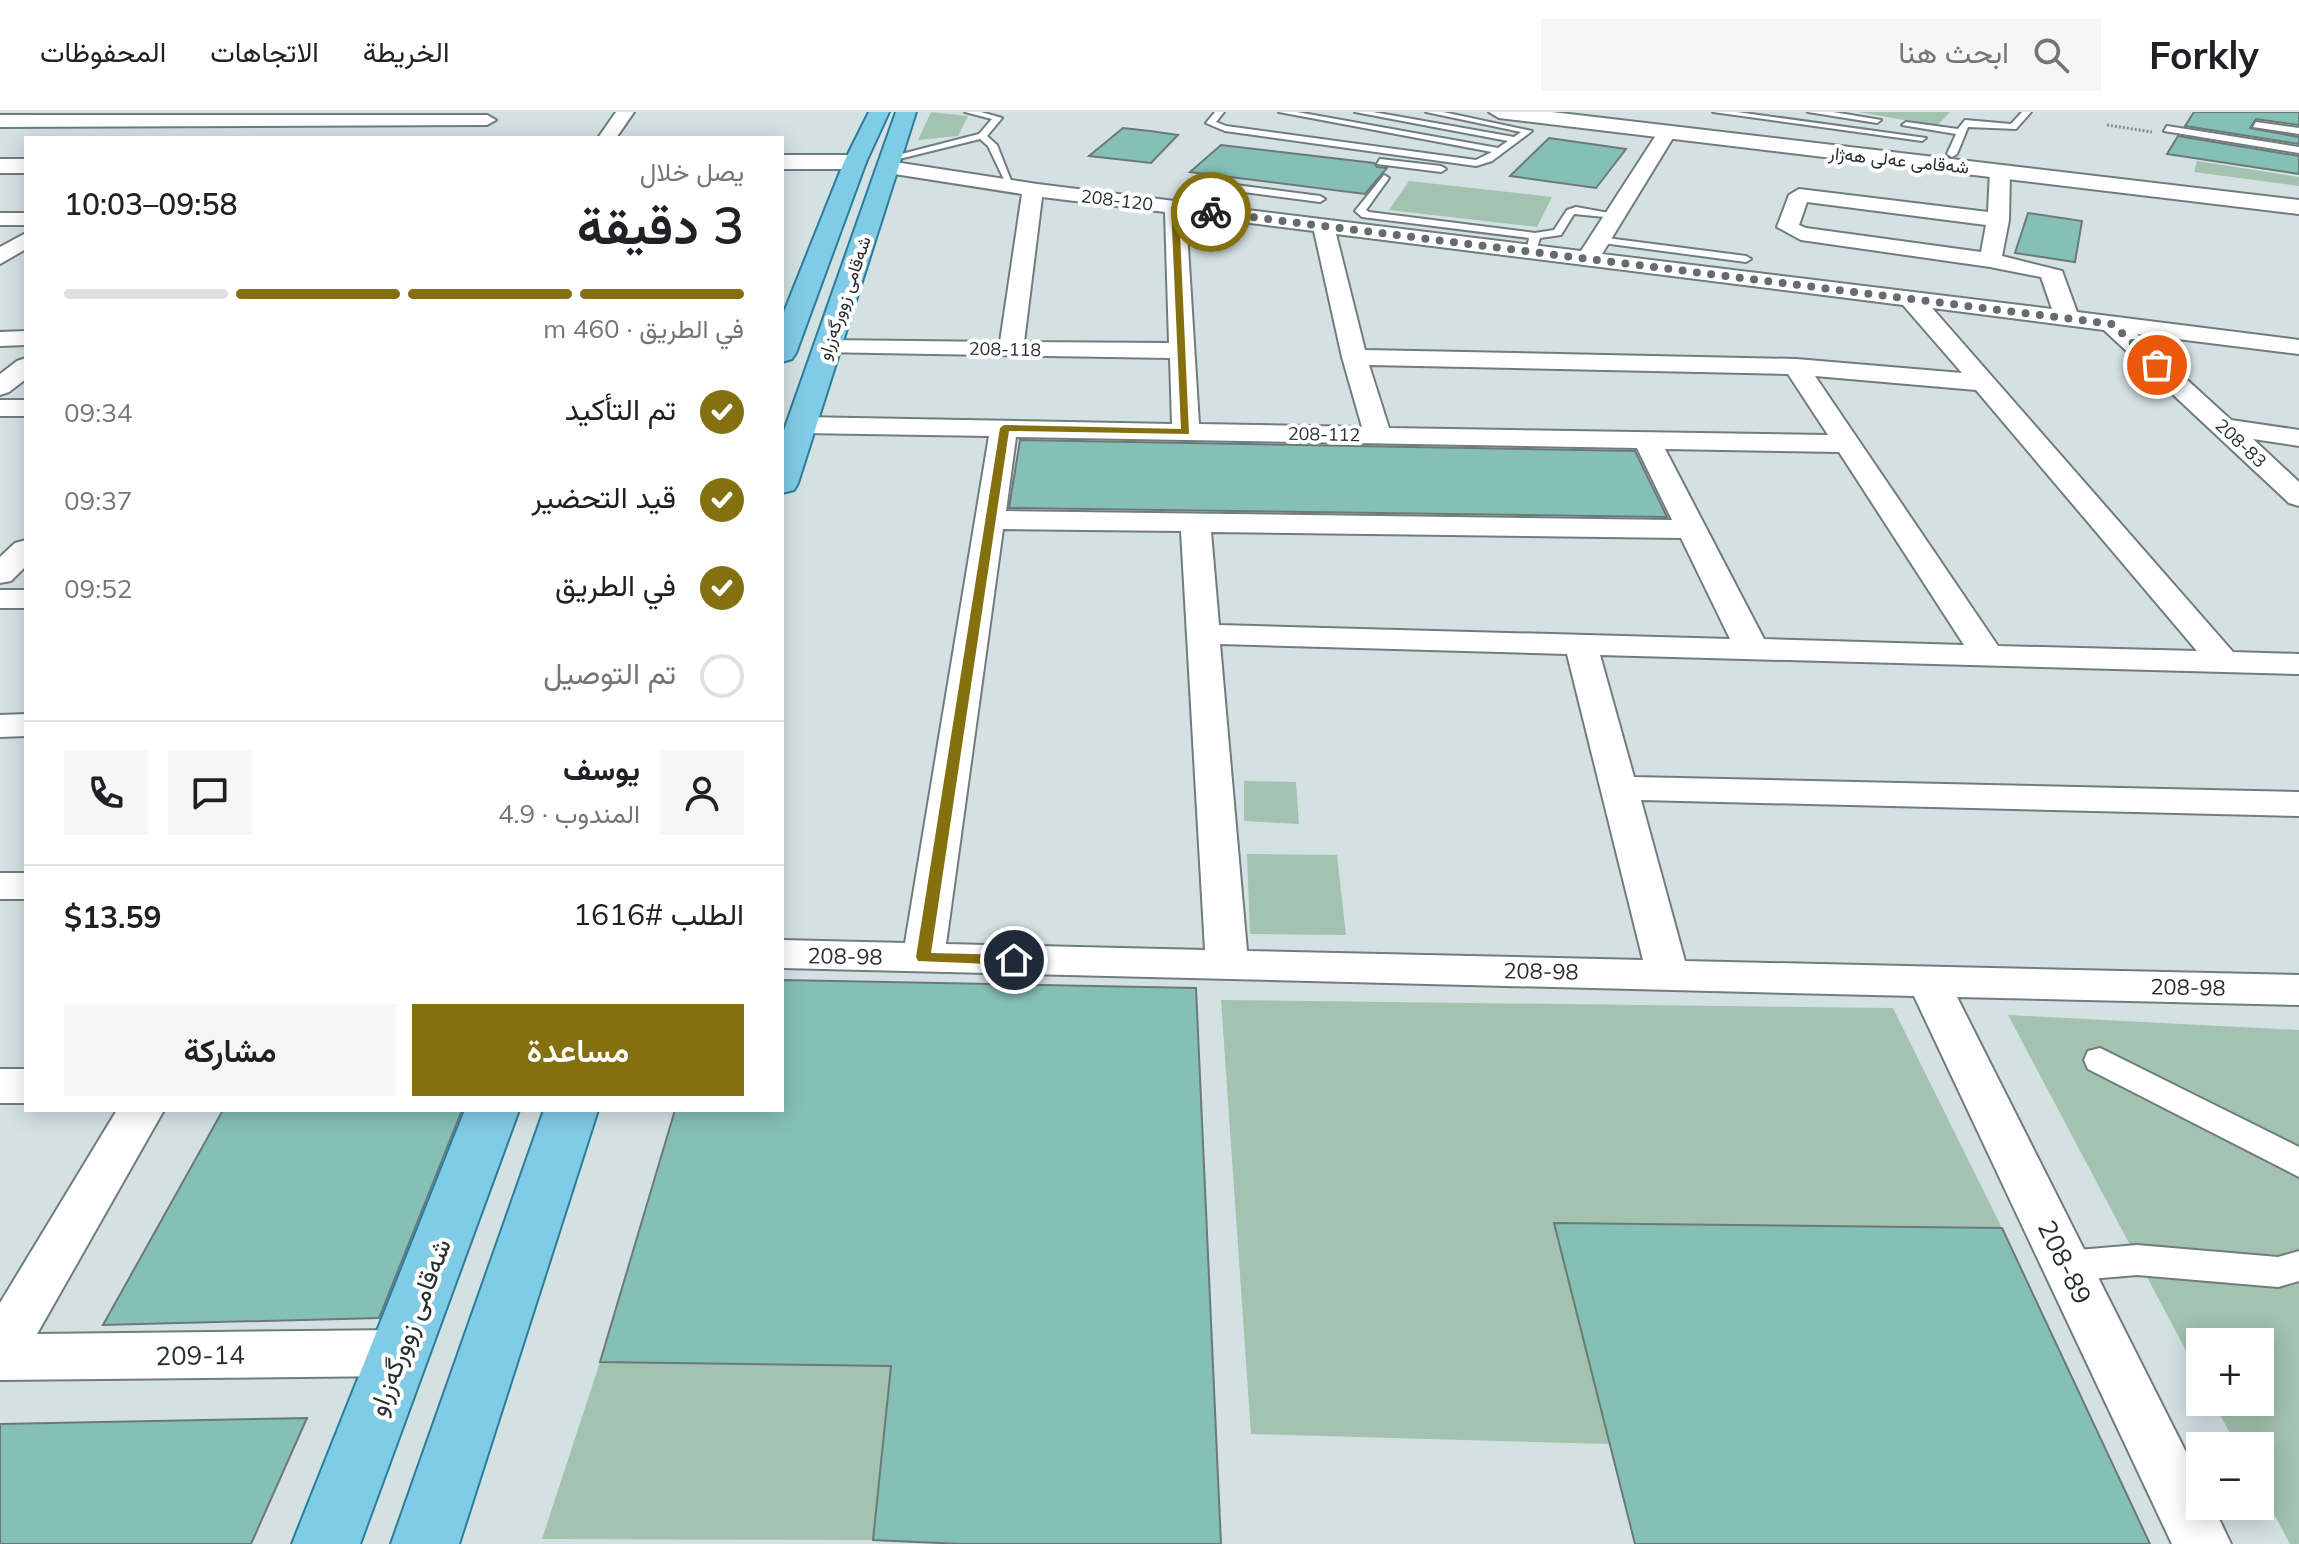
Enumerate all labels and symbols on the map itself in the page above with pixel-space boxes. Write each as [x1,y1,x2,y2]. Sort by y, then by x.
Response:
street label: شەقامی عەلی هەژار [1827,141,1970,179]
courier [1171,172,1251,252]
street label: 208-120 [1080,184,1154,216]
street label: شەقامی زوورگەزراو [812,233,876,363]
pin [2123,331,2191,399]
street label: 208-118 [969,337,1041,361]
street label: 208-83 [2211,414,2271,472]
street label: 208-112 [1288,422,1360,446]
pin [980,926,1048,994]
street label: 208-98 [807,941,883,971]
street label: 208-98 [1503,956,1579,986]
street label: 208-98 [2150,972,2226,1002]
street label: 208-89 [2031,1215,2099,1309]
street label: شەقامی زوورگەزراو [360,1234,458,1420]
street label: 209-14 [155,1338,245,1372]

